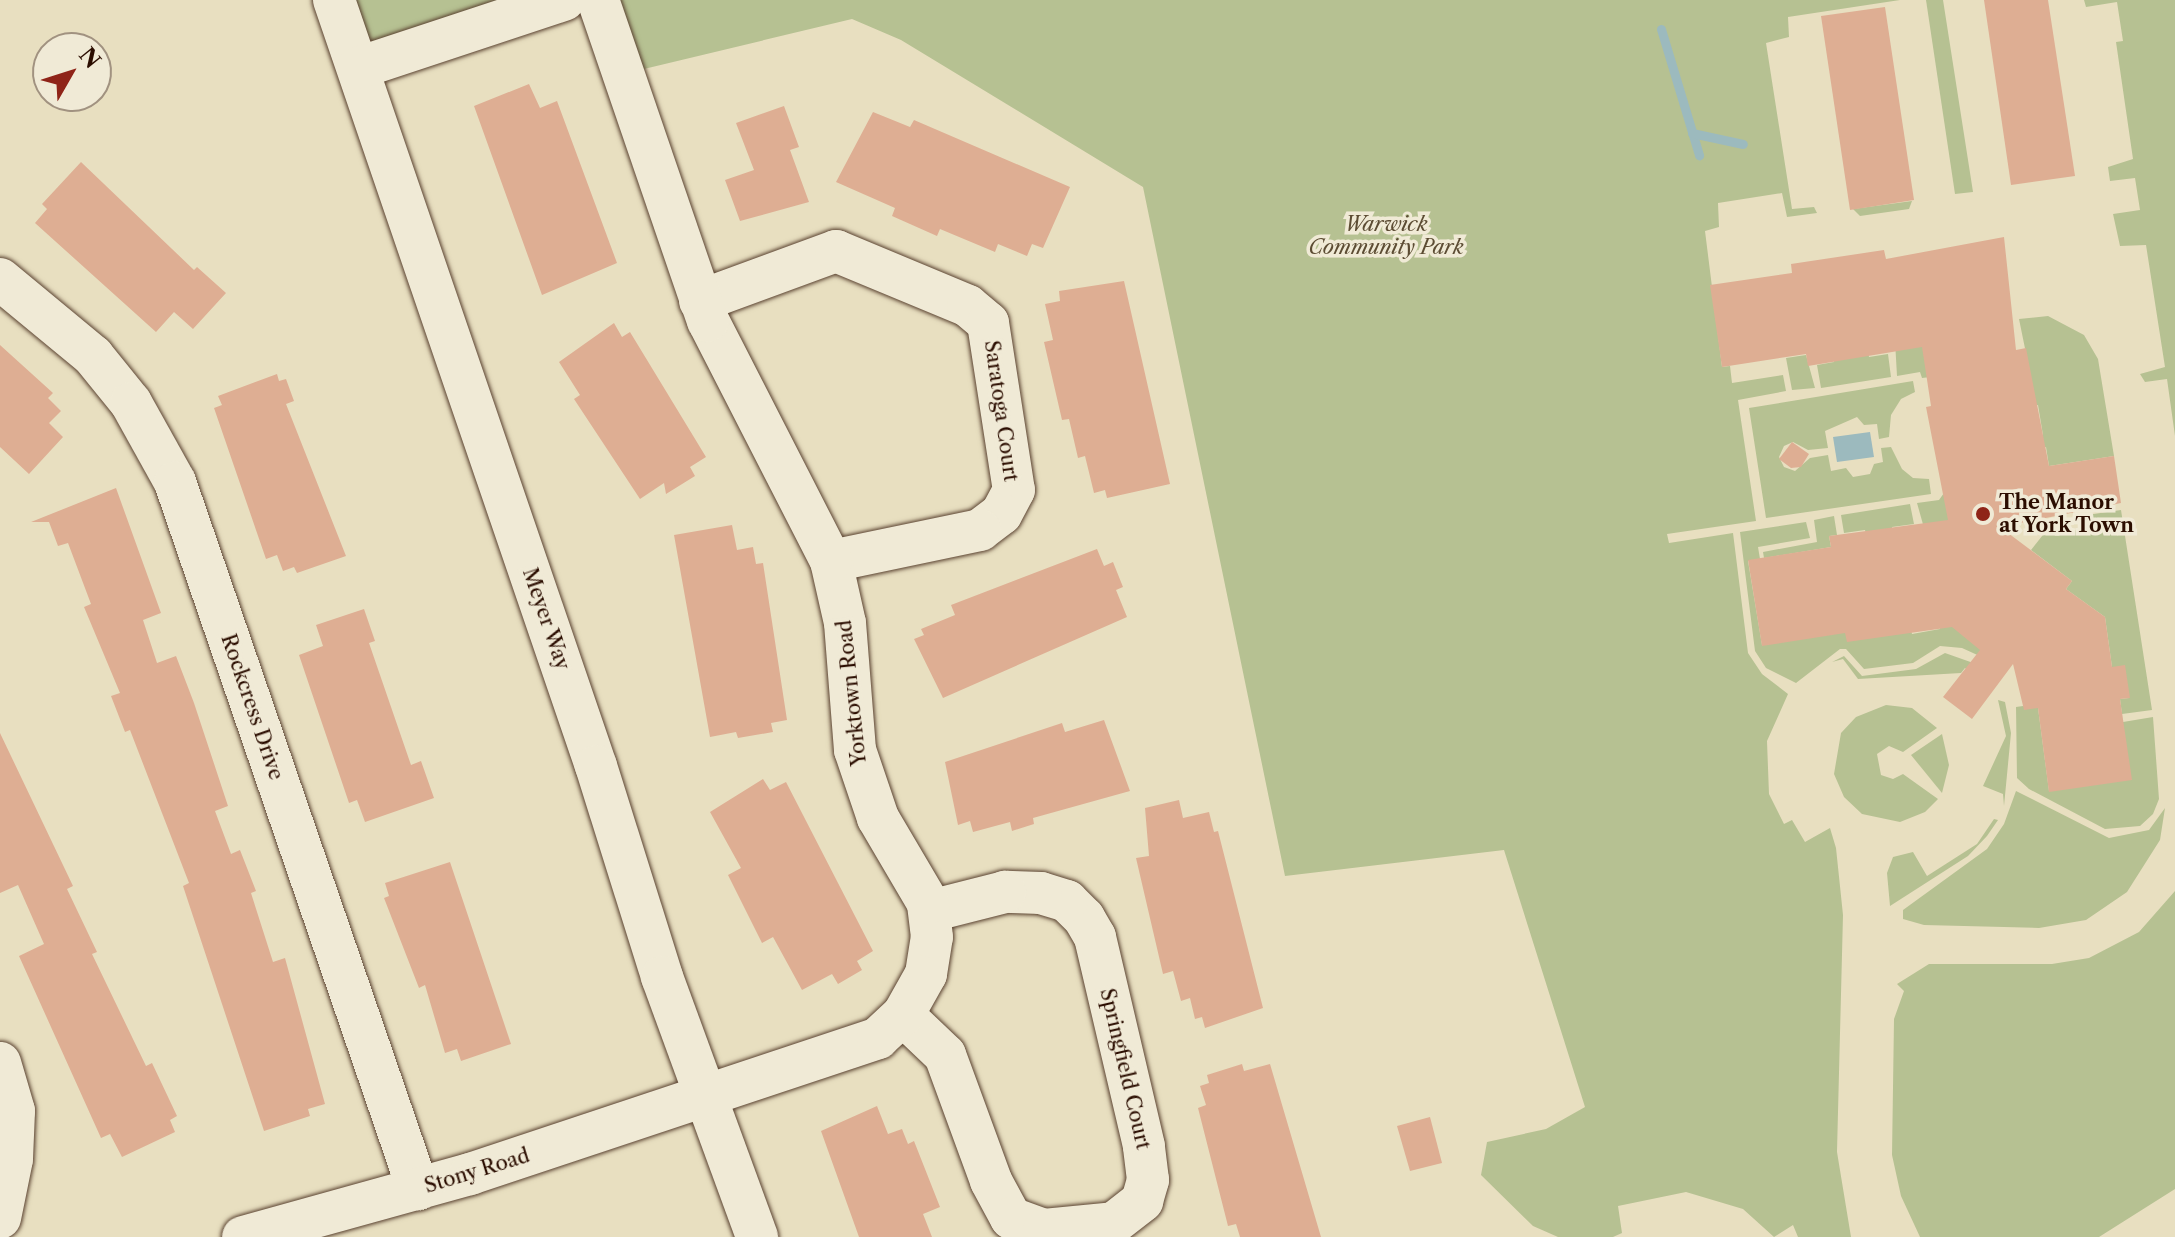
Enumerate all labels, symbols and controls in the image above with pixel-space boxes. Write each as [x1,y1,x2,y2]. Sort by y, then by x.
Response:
north arrow [32,32,112,112]
text: N [73,42,106,74]
park label: Warwick Community Park [1308,213,1464,260]
street label: Saratoga Court [979,339,1023,483]
place label: The Manor at York Town [1999,490,2135,537]
marker: The Manor at York Town [1974,505,1992,523]
street label: Meyer Way [517,564,575,674]
street label: Yorktown Road [832,619,872,767]
street label: Rockcress Drive [216,631,288,783]
street label: Springfield Court [1095,986,1155,1152]
street label: Stony Road [421,1144,533,1198]

